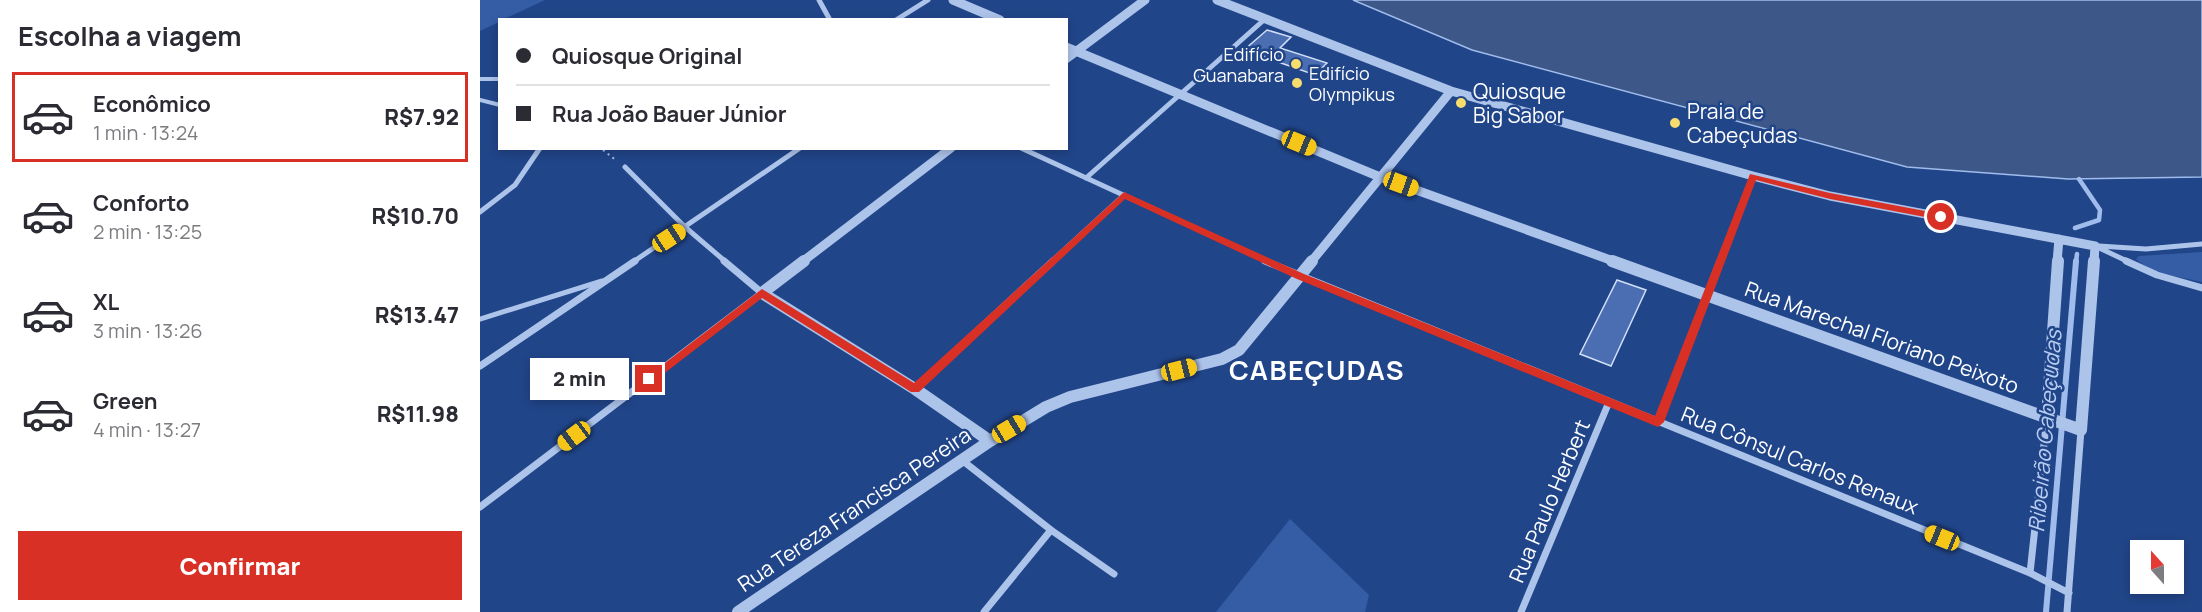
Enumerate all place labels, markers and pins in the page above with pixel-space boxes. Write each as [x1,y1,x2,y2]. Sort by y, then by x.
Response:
place label: Edifício Guanabara [1193,42,1284,87]
marker: Edifício Guanabara [1289,57,1303,71]
place label: Edifício Olympikus [1309,61,1395,106]
marker: Edifício Olympikus [1290,76,1304,90]
place label: Quiosque Big Sabor [1473,77,1566,129]
marker: Quiosque Big Sabor [1454,96,1468,110]
place label: Praia de Cabeçudas [1687,97,1798,149]
marker: Praia de Cabeçudas [1668,116,1682,130]

